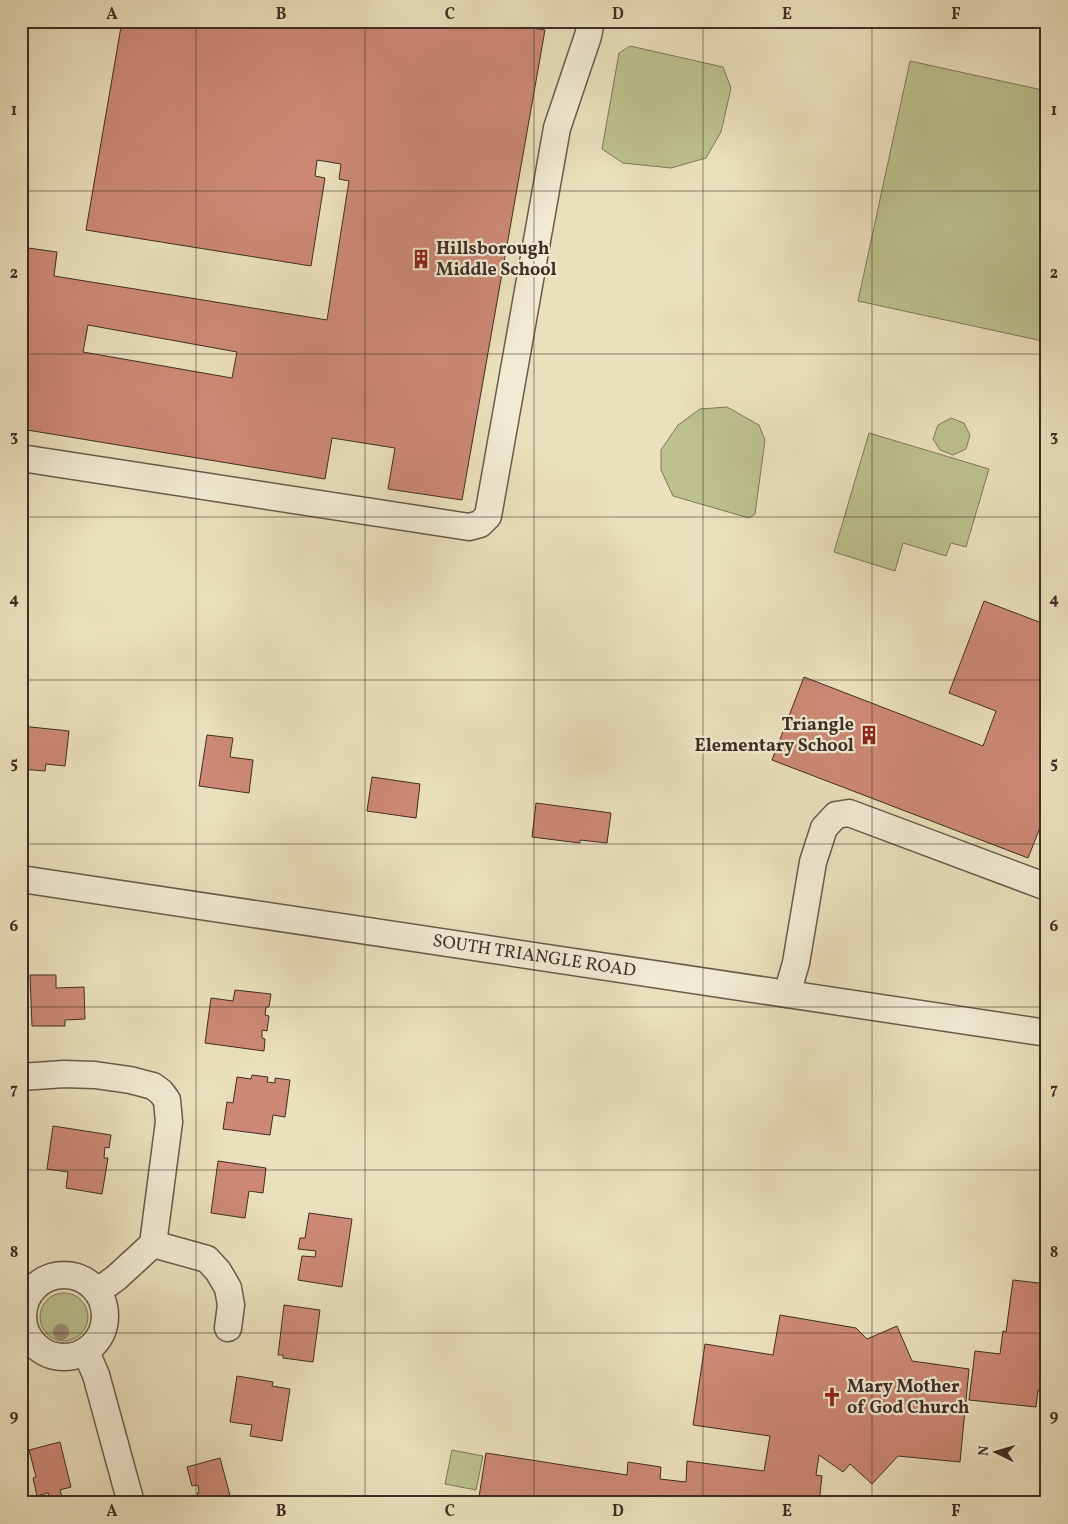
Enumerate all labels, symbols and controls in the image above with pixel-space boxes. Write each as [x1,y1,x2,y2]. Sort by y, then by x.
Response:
text: A [106,4,118,26]
text: B [276,4,287,26]
text: C [445,4,455,26]
text: D [612,4,624,26]
text: E [782,4,792,26]
text: F [951,4,961,26]
text: 1 [11,100,17,122]
text: 1 [1051,100,1057,122]
place label: Hillsborough Middle School [436,237,557,283]
building icon: Hillsborough Middle School [410,248,432,270]
text: 2 [10,263,18,285]
text: 2 [1050,263,1058,285]
text: 3 [10,426,18,448]
text: 3 [1050,426,1058,448]
text: 4 [9,589,19,611]
text: 4 [1049,589,1059,611]
place label: Triangle Elementary School [695,713,854,759]
building icon: Triangle Elementary School [858,724,880,746]
text: 5 [10,753,18,775]
text: 5 [1050,753,1058,775]
text: 6 [10,916,19,938]
text: 6 [1050,916,1059,938]
street label: SOUTH TRIANGLE ROAD [431,928,638,984]
text: 7 [10,1079,18,1101]
text: 7 [1050,1079,1058,1101]
text: 8 [10,1242,18,1264]
text: 8 [1050,1242,1058,1264]
place label: Mary Mother of God Church [847,1375,970,1421]
church icon: Mary Mother of God Church [821,1386,843,1408]
text: 9 [10,1406,19,1428]
text: 9 [1050,1406,1059,1428]
north arrow [970,1426,1020,1476]
text: N [975,1445,994,1457]
text: A [106,1501,118,1523]
text: B [276,1501,287,1523]
text: C [445,1501,455,1523]
text: D [612,1501,624,1523]
text: E [782,1501,792,1523]
text: F [951,1501,961,1523]

